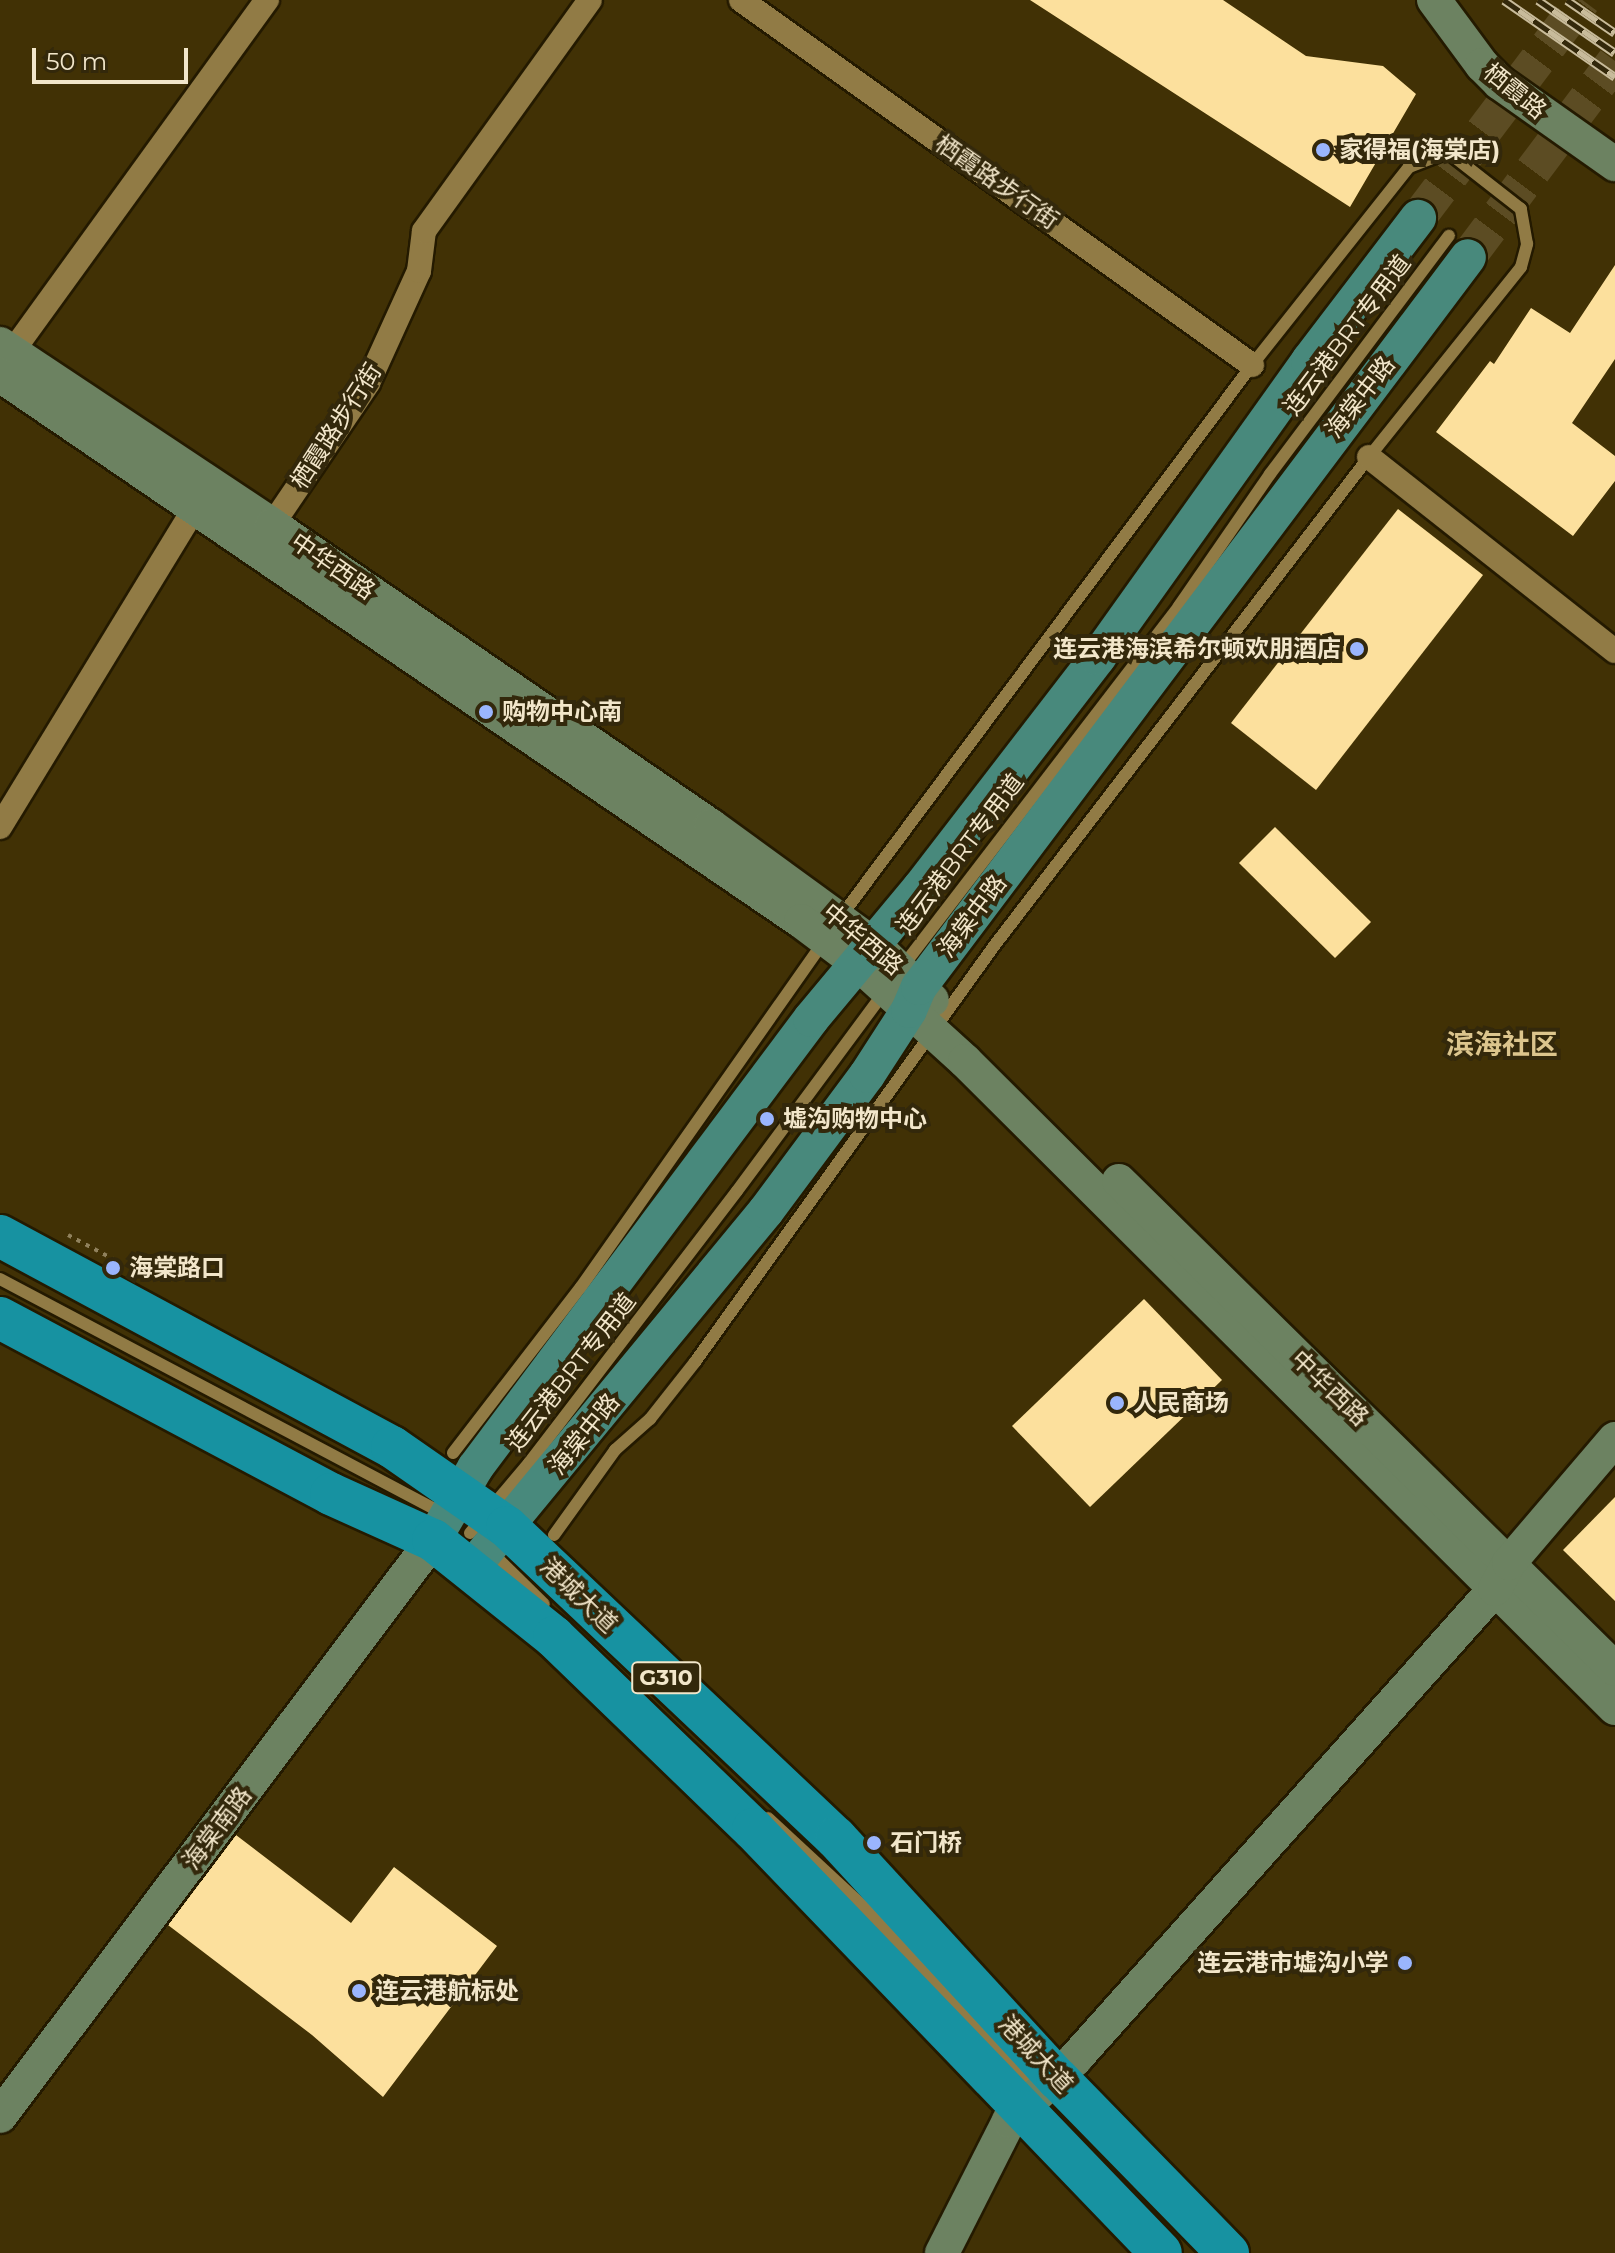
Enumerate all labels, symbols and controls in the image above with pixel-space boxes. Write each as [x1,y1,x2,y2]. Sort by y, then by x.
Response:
scale bar [36,32,192,82]
text: 50 m [46,47,107,76]
street label: 栖霞路 [1478,57,1552,125]
street label: 栖霞路步行街 [930,129,1064,235]
place label: 家得福(海棠店) [1339,136,1500,164]
marker: 家得福(海棠店) [1314,141,1332,159]
street label: 连云港BRT专用道 [1277,249,1417,421]
street label: 海棠中路 [1319,350,1401,444]
street label: 栖霞路步行街 [285,358,387,494]
street label: 中华西路 [285,527,381,605]
place label: 连云港海滨希尔顿欢朋酒店 [1053,635,1341,663]
marker: 连云港海滨希尔顿欢朋酒店 [1348,640,1366,658]
place label: 购物中心南 [502,698,622,726]
marker: 购物中心南 [477,703,495,721]
street label: 连云港BRT专用道 [890,768,1030,940]
street label: 海棠中路 [932,869,1012,963]
street label: 中华西路 [817,897,909,981]
district label: 滨海社区 [1446,1027,1558,1061]
place label: 墟沟购物中心 [783,1105,927,1133]
marker: 墟沟购物中心 [758,1110,776,1128]
place label: 海棠路口 [129,1254,225,1282]
marker: 海棠路口 [104,1259,122,1277]
street label: 连云港BRT专用道 [500,1287,642,1457]
street label: 中华西路 [1285,1344,1375,1432]
street label: 海棠中路 [543,1388,625,1480]
place label: 人民商场 [1133,1389,1229,1417]
marker: 人民商场 [1108,1394,1126,1412]
street label: 港城大道 [534,1551,624,1639]
road number: G310 [630,1660,702,1696]
street label: 海棠南路 [177,1781,257,1875]
place label: 石门桥 [890,1829,962,1857]
marker: 石门桥 [865,1834,883,1852]
place label: 连云港市墟沟小学 [1197,1949,1389,1977]
marker: 连云港市墟沟小学 [1396,1954,1414,1972]
place label: 连云港航标处 [375,1977,519,2005]
marker: 连云港航标处 [350,1982,368,2000]
street label: 港城大道 [993,2009,1079,2099]

